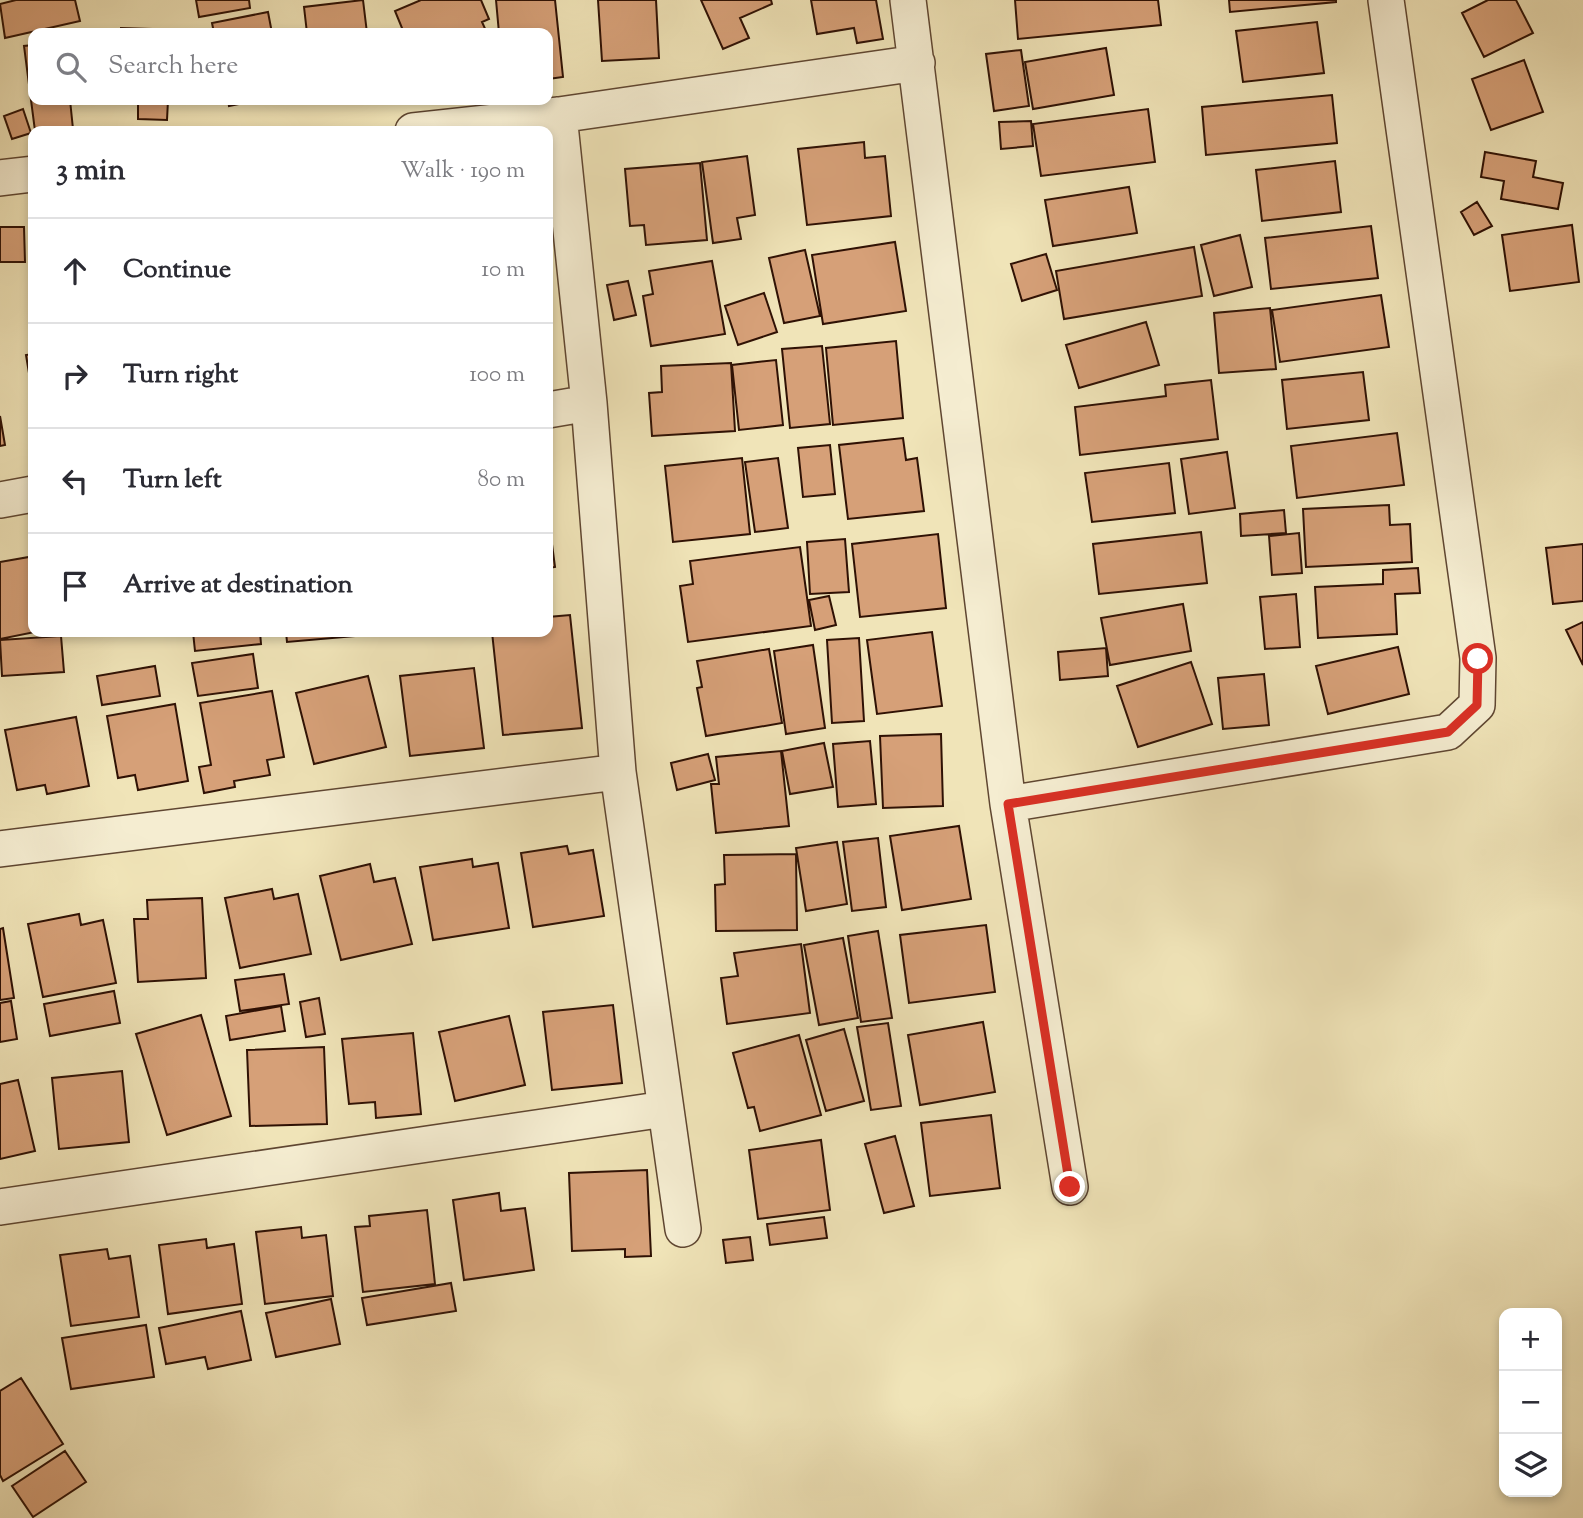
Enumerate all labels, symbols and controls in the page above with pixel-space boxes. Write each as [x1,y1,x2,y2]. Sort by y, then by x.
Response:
search box [28,28,553,105]
icon: search [52,48,90,86]
text: Search here [108,48,238,85]
text: 3 min [56,150,126,193]
text: Walk · 190 m [401,155,525,188]
icon: ahead [56,252,94,290]
text: Continue [123,252,231,289]
text: 10 m [481,254,525,287]
icon: right [56,357,94,395]
text: Turn right [123,357,238,394]
text: 100 m [469,359,525,392]
icon: left [56,462,94,500]
text: Turn left [123,462,222,499]
text: 80 m [477,464,525,497]
icon: arrive [56,567,94,605]
text: Arrive at destination [123,567,353,604]
route start [1462,643,1493,674]
route end [1054,1171,1085,1202]
map controls [1499,1308,1562,1497]
button: + [1499,1308,1562,1371]
button: − [1499,1371,1562,1434]
button: layers [1499,1434,1562,1497]

